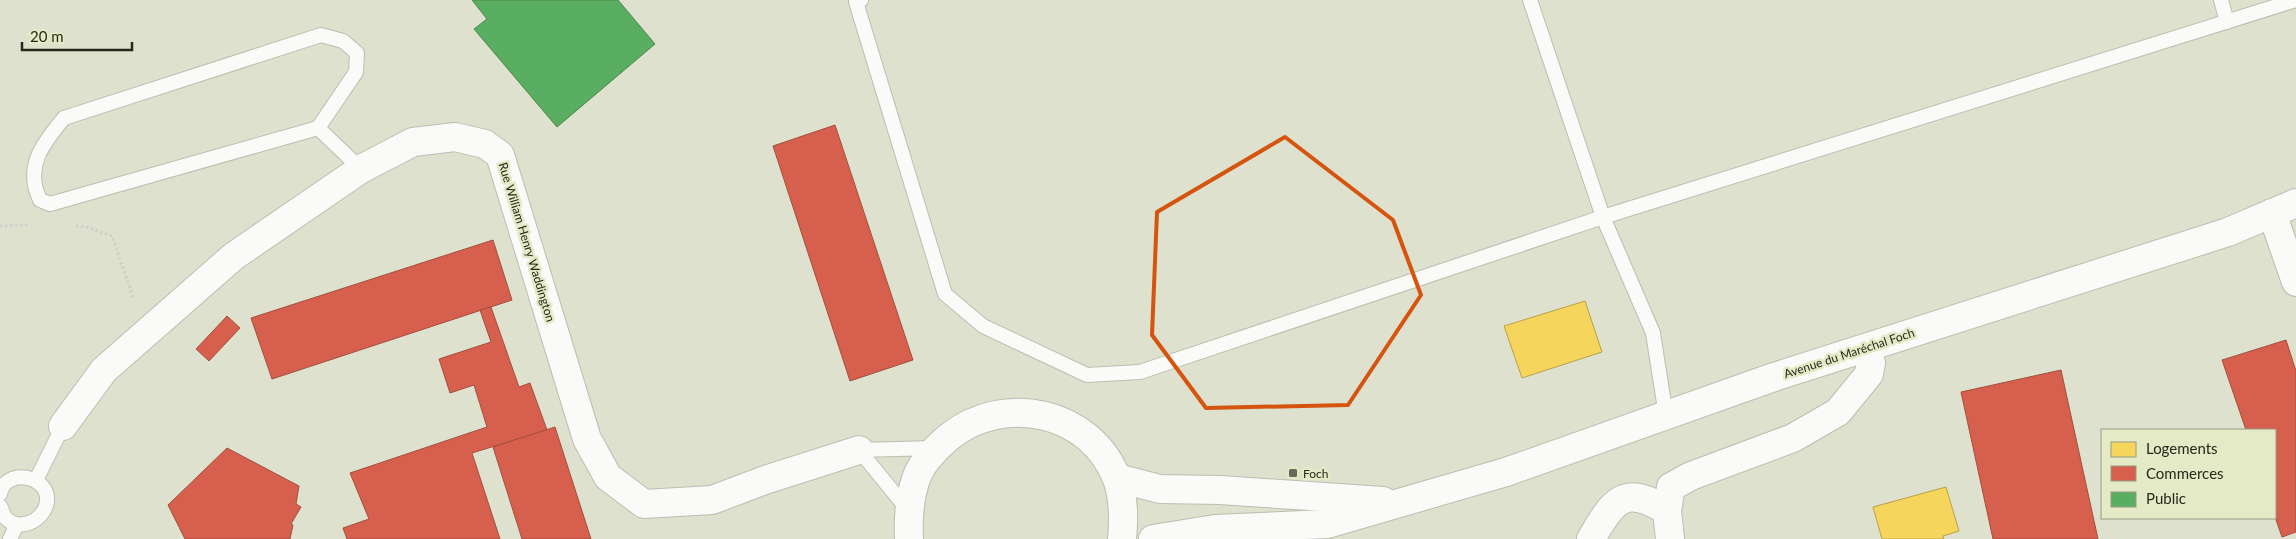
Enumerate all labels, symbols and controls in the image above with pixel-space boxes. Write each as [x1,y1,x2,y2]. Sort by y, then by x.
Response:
scale bar [22,20,132,52]
text: 20 m [30,27,64,45]
street label: Rue William Henry Waddington [496,161,558,323]
street label: Avenue du Maréchal Foch [1782,325,1916,381]
legend [2101,429,2276,519]
text: Logements [2146,439,2218,457]
text: Commerces [2146,464,2224,482]
place label: Foch [1303,466,1329,481]
marker: Foch [1287,467,1299,479]
text: Public [2146,489,2186,507]

